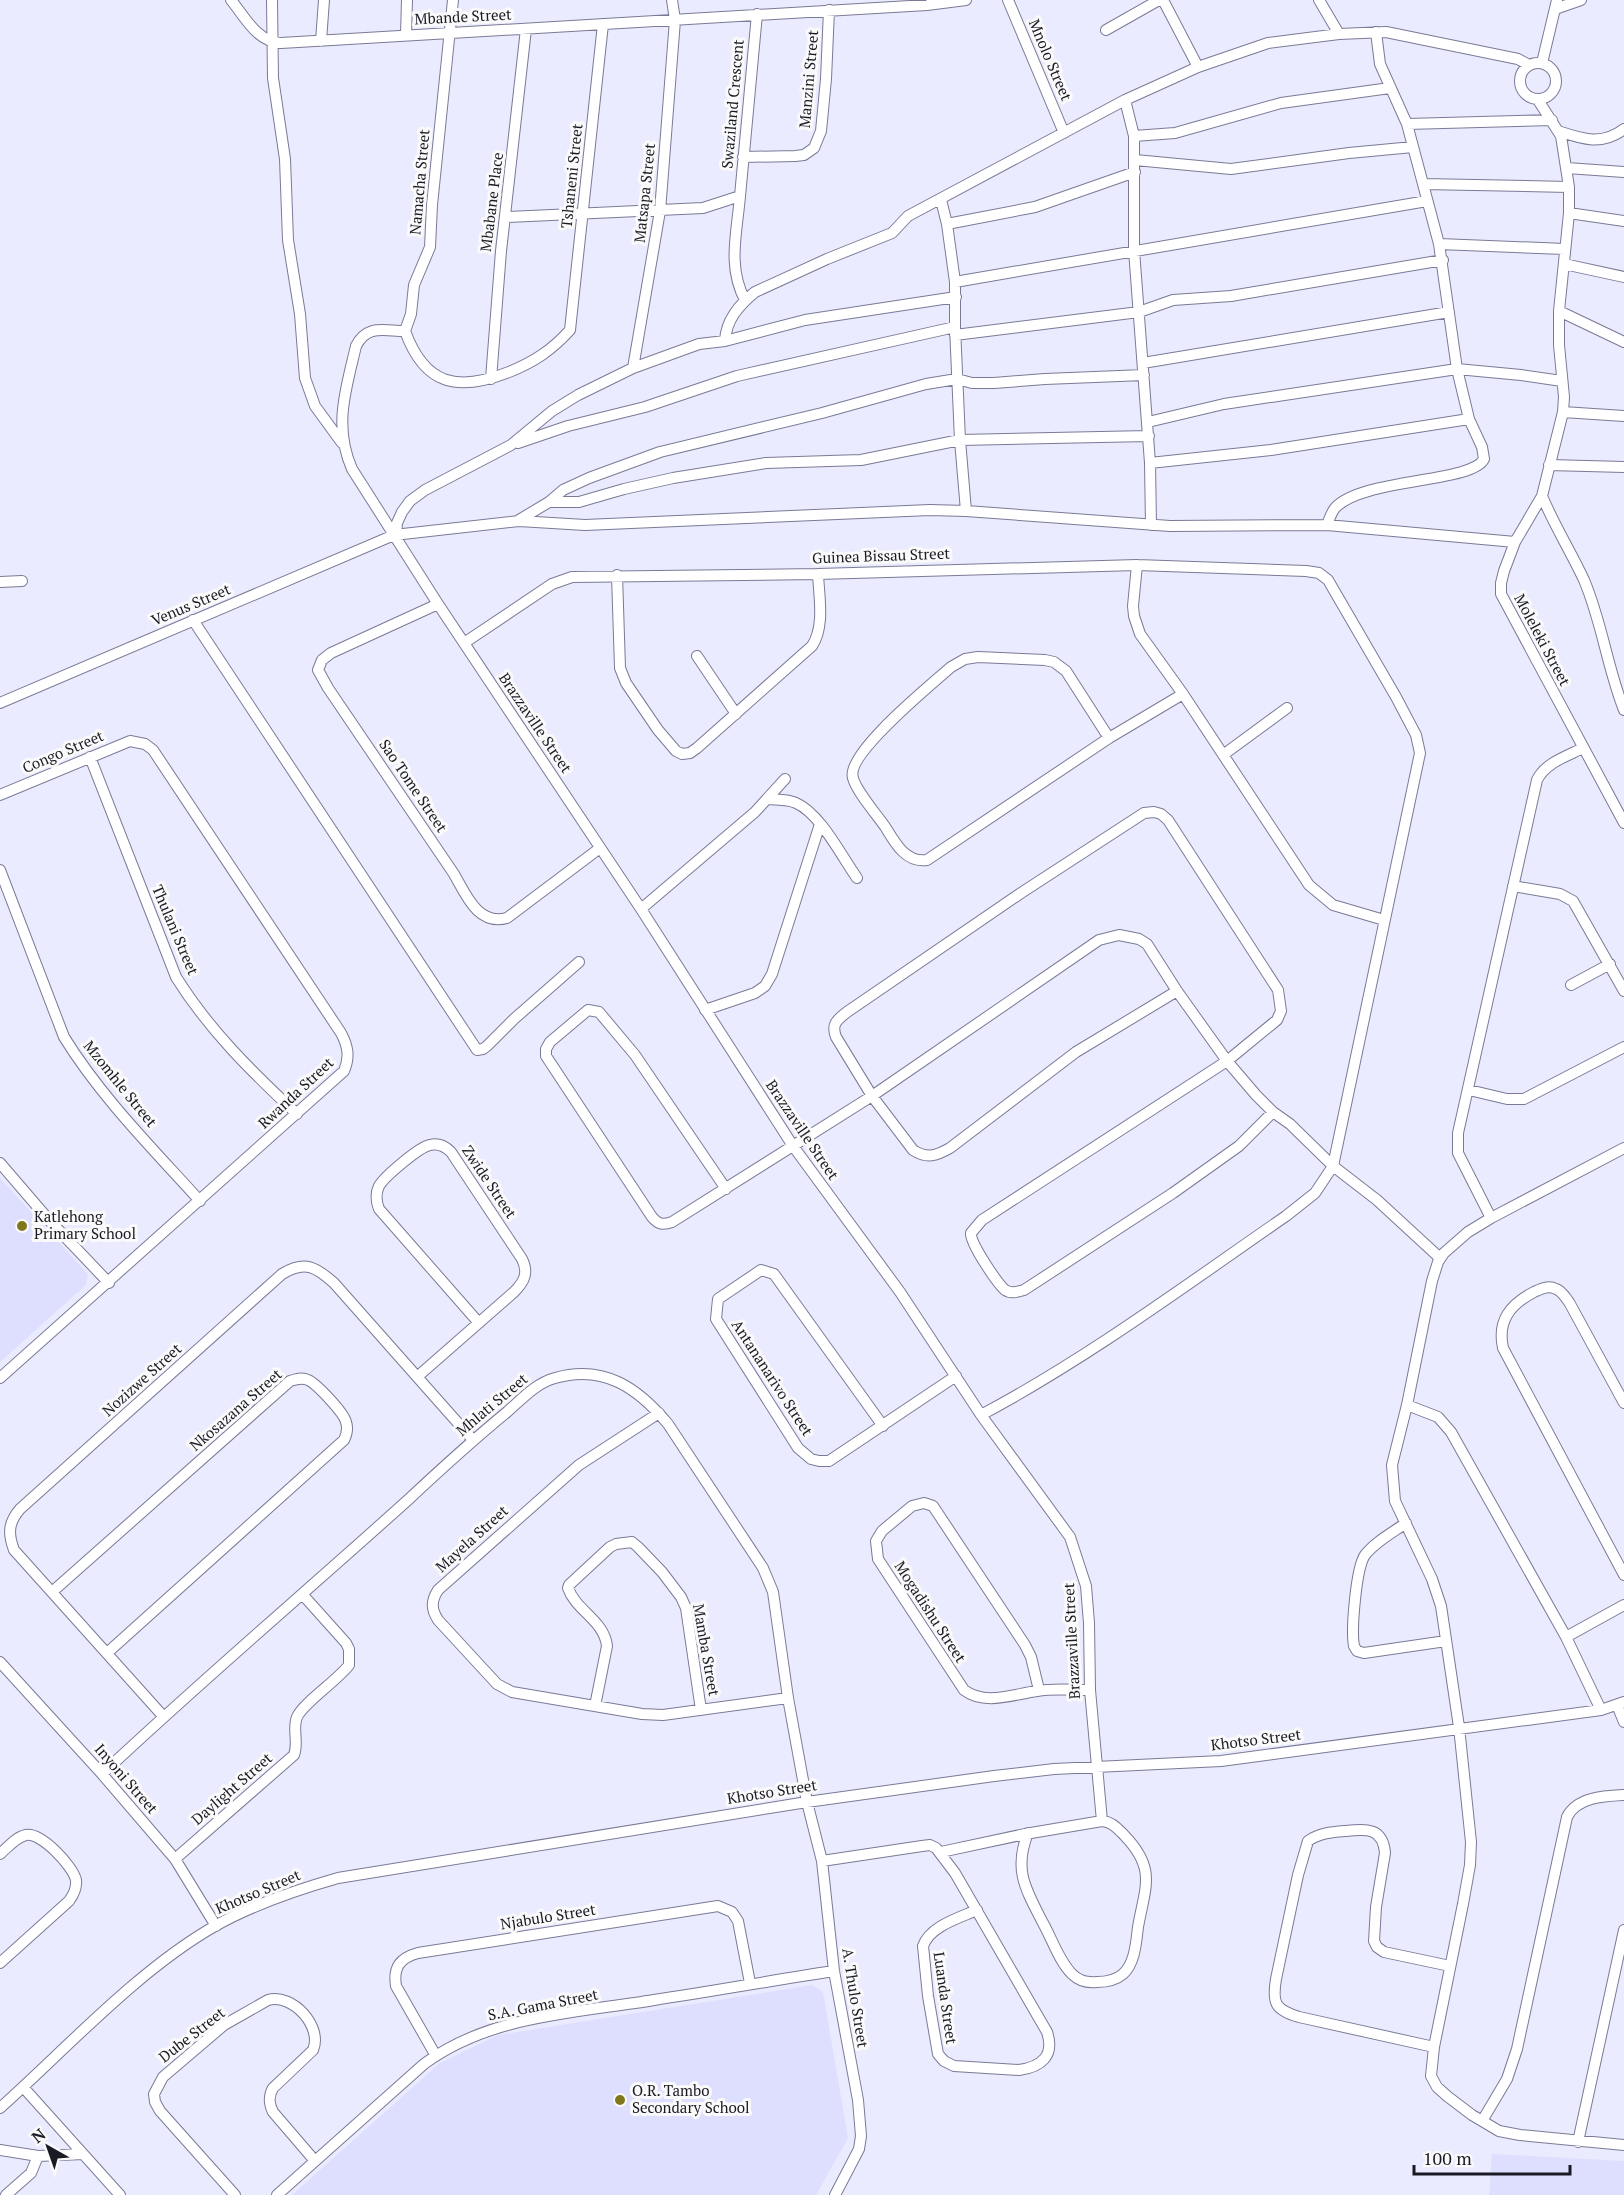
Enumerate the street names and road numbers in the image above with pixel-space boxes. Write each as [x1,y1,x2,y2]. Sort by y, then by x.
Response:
street label: Mbande Street [414,3,512,29]
street label: Mnolo Street [1025,16,1077,104]
street label: Manzini Street [794,29,822,129]
street label: Swaziland Crescent [716,38,748,169]
street label: Tshaneni Street [556,122,586,229]
street label: Namacha Street [404,128,434,236]
street label: Matsapa Street [629,142,659,244]
street label: Mbabane Place [475,151,507,253]
street label: Guinea Bissau Street [812,543,951,567]
street label: Venus Street [148,578,234,630]
street label: Moleleki Street [1510,590,1576,689]
street label: Brazzaville Street [495,668,577,777]
street label: Congo Street [19,725,107,777]
street label: Sao Tome Street [375,735,453,836]
street label: Thulani Street [148,882,204,978]
street label: Mzomhle Street [80,1036,162,1131]
street label: Rwanda Street [253,1052,338,1132]
street label: Brazzaville Street [762,1075,844,1184]
street label: Zwide Street [458,1141,522,1222]
street label: Antananarivo Street [728,1315,818,1440]
street label: Nozizwe Street [97,1338,186,1420]
street label: Nkosazana Street [185,1363,286,1455]
street label: Mhlati Street [451,1368,532,1440]
street label: Mayela Street [431,1500,512,1576]
street label: Mogadishu Street [891,1557,971,1666]
street label: Brazzaville Street [1058,1582,1084,1700]
street label: Mamba Street [689,1602,725,1698]
street label: Khotso Street [1210,1724,1303,1754]
street label: Inyoni Street [91,1739,163,1818]
street label: Daylight Street [187,1747,276,1829]
street label: Khotso Street [726,1774,819,1808]
street label: Khotso Street [212,1864,304,1918]
street label: Njabulo Street [499,1899,597,1933]
street label: A. Thulo Street [838,1947,874,2050]
street label: Luanda Street [930,1950,962,2046]
street label: S.A. Gama Street [486,1983,600,2024]
street label: Dube Street [154,2002,229,2066]

